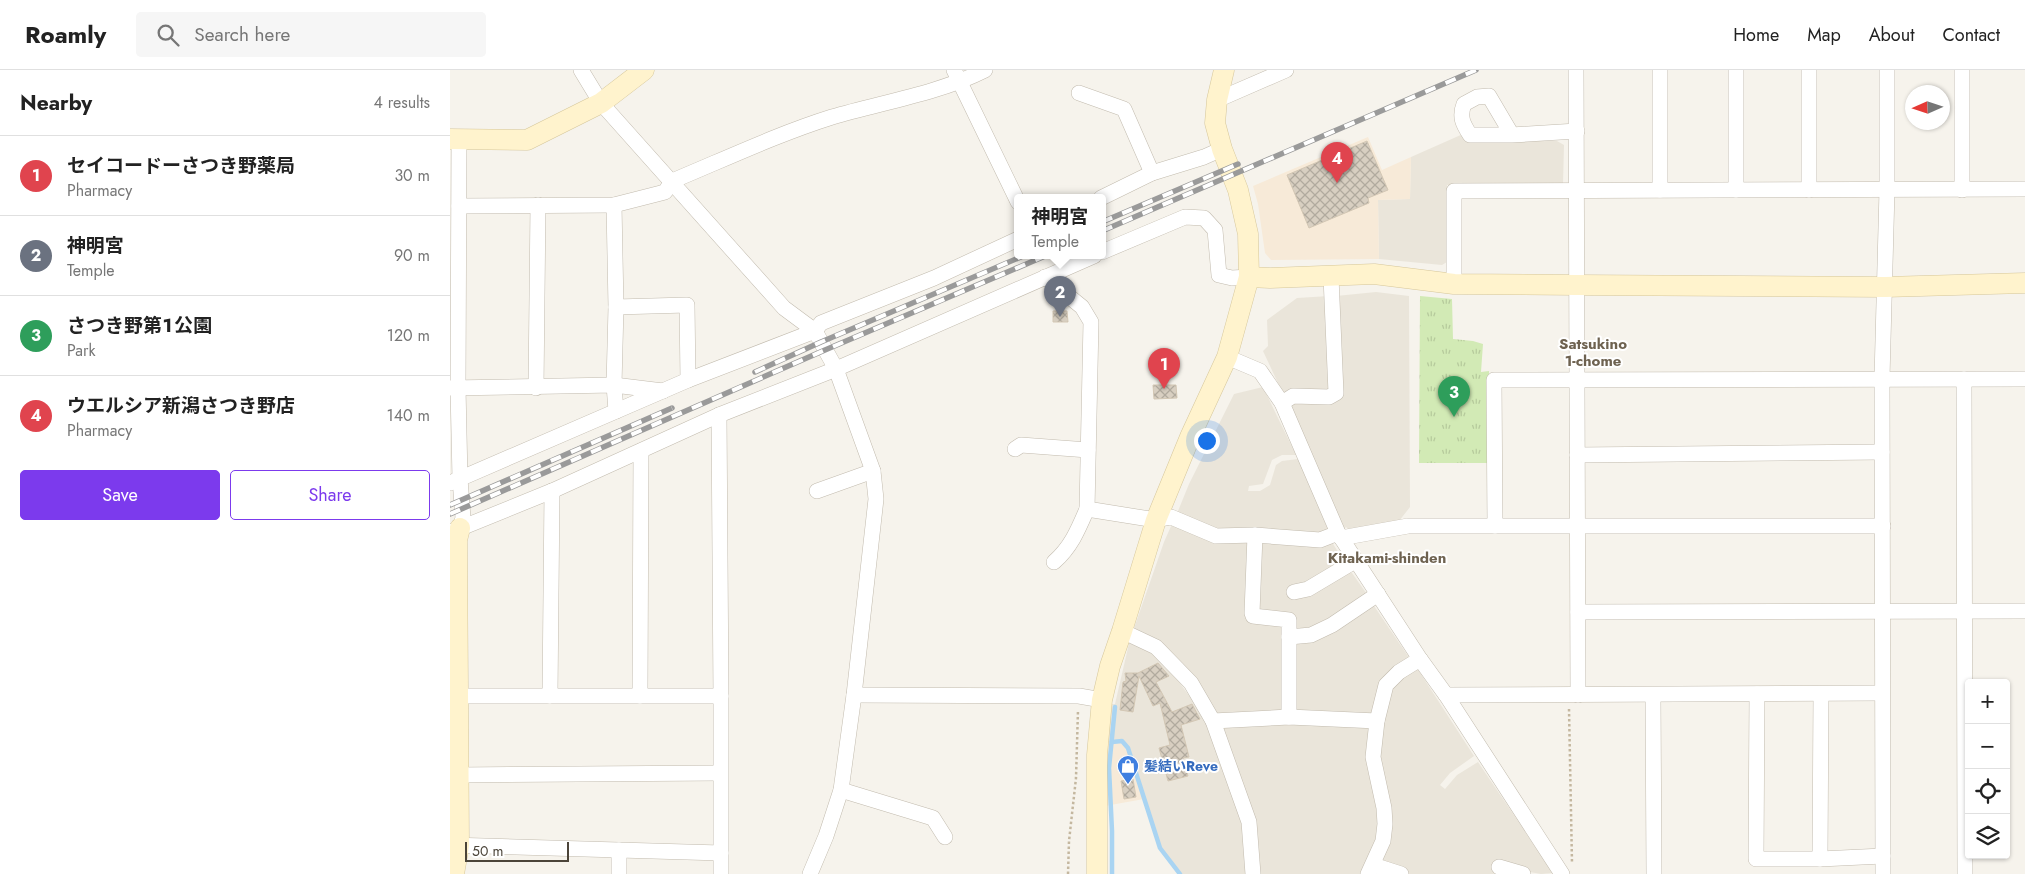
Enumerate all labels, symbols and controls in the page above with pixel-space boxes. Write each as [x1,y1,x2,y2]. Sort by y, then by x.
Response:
search box [136,12,486,57]
text: Roamly [25,17,106,52]
icon: search [154,21,182,49]
text: Search here [194,21,290,48]
text: Home [1733,22,1779,48]
text: Map [1807,22,1841,48]
text: About [1869,22,1914,48]
text: Contact [1942,22,2000,48]
north arrow [1905,85,1950,130]
text: Nearby [20,88,92,118]
text: 4 results [374,91,430,114]
pin: 4 [1321,142,1353,183]
text: セイコードーさつき野薬局 [67,152,295,179]
text: 1 [32,164,40,187]
text: 30 m [394,164,430,187]
text: Pharmacy [67,179,132,202]
popup [1014,194,1106,259]
text: 神明宮 [1031,203,1089,230]
text: Temple [1031,230,1079,253]
text: 神明宮 [67,232,124,259]
text: 2 [31,244,41,267]
text: 90 m [394,244,430,267]
text: Temple [67,259,115,282]
pin: 2 [1044,276,1076,317]
text: さつき野第１公園 [67,312,212,339]
text: 3 [31,324,41,347]
text: 120 m [387,324,430,347]
district label: Satsukino 1-chome [1559,333,1627,372]
text: Park [67,339,96,362]
pin: 1 [1148,348,1180,389]
pin: 3 [1438,376,1470,417]
text: ウエルシア新潟さつき野店 [67,392,295,419]
text: 4 [30,404,42,427]
text: 140 m [387,404,430,427]
text: Pharmacy [67,419,132,442]
your location [1194,428,1220,454]
button: Save [20,470,220,520]
button: Share [230,470,430,520]
district label: Kitakami-shinden [1328,547,1446,569]
map controls [1965,679,2010,859]
button: + [1965,679,2010,724]
button: − [1965,724,2010,769]
shop icon: 髪結いReve [1116,754,1140,785]
place label: 髪結いReve [1144,756,1218,776]
button: locate [1965,769,2010,814]
button: layers [1965,814,2010,859]
scale bar [465,839,569,862]
text: 50 m [472,841,503,861]

